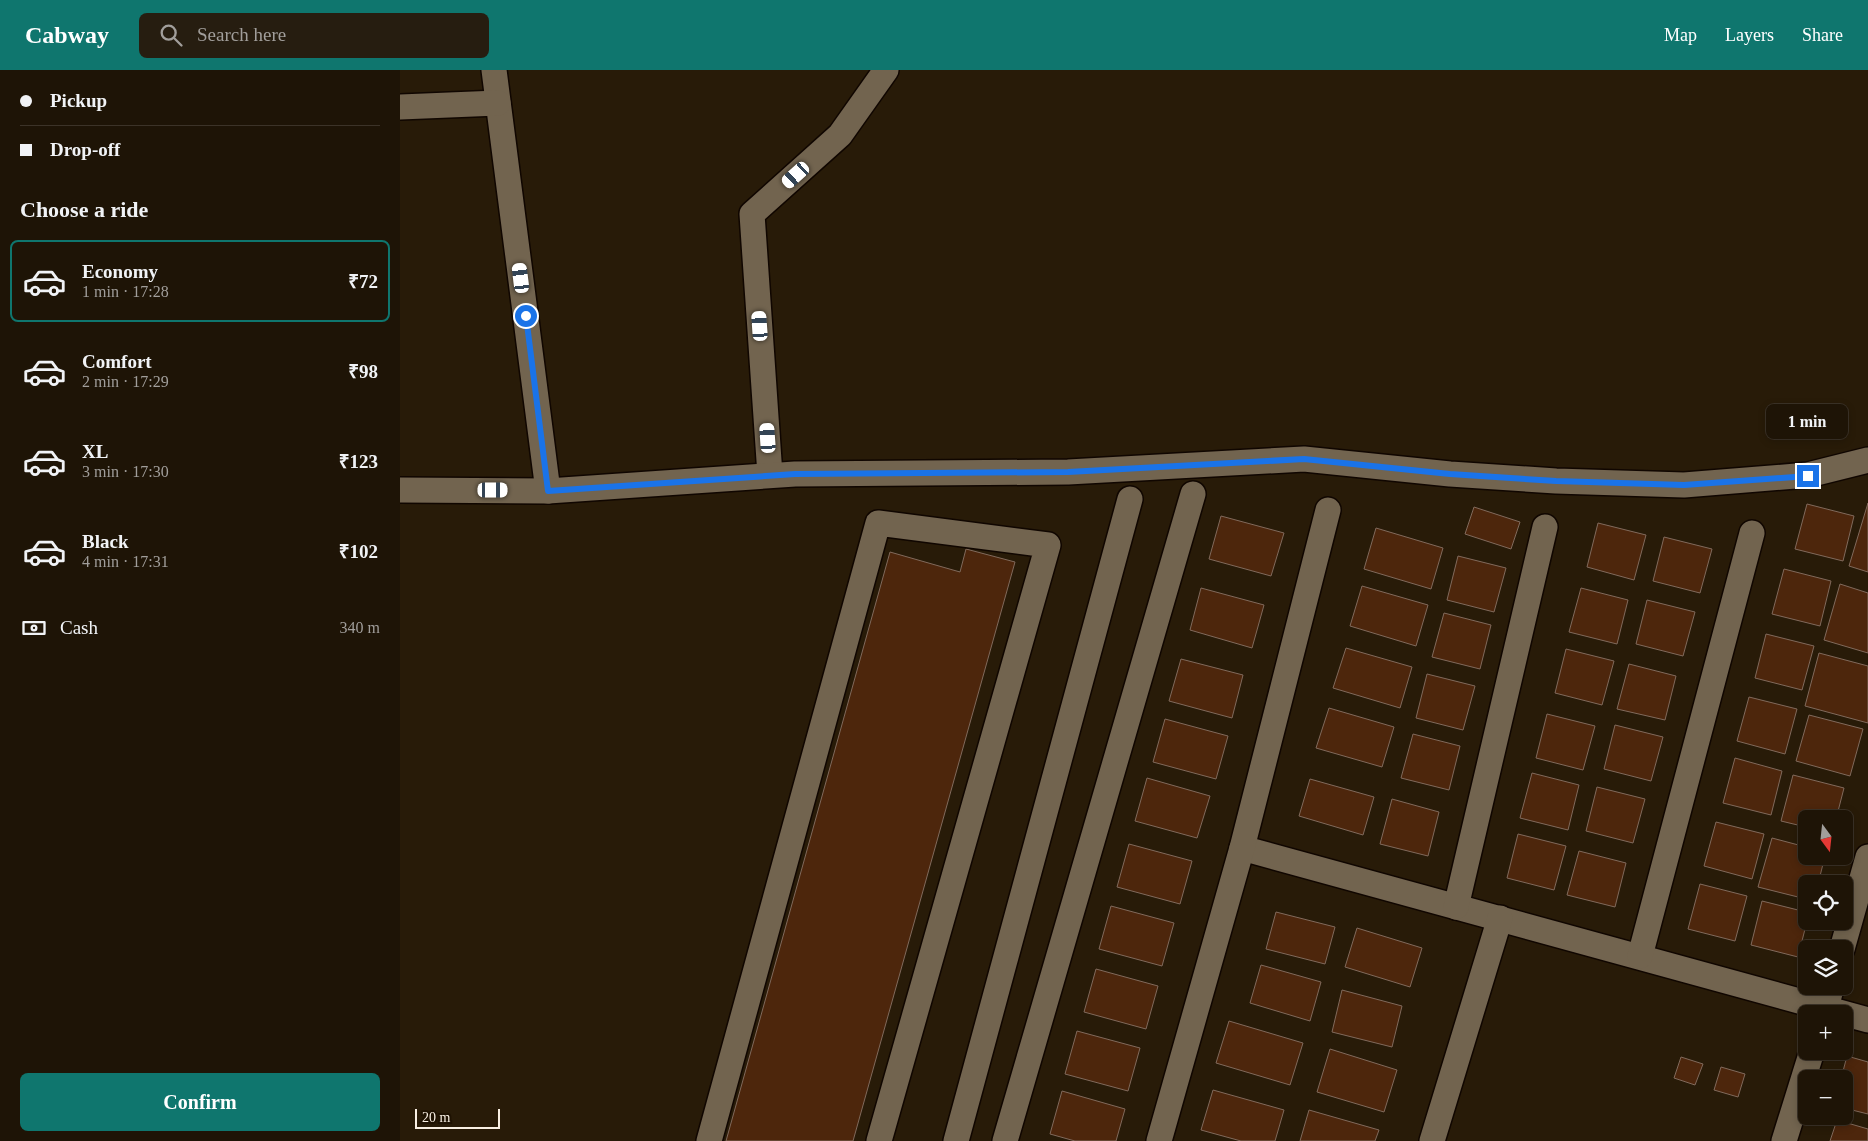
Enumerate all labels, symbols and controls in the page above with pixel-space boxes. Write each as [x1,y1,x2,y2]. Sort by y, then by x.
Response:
search box [139,13,489,58]
icon: search [157,21,185,49]
text: Cabway [25,22,109,48]
text: Search here [197,24,286,45]
text: Map [1664,25,1697,45]
text: Layers [1725,25,1774,45]
text: Share [1802,25,1843,45]
text: Pickup [50,90,107,111]
text: Drop-off [50,139,120,160]
car [779,159,812,191]
text: Choose a ride [20,197,148,222]
icon: car [22,259,67,304]
text: Economy [82,261,158,282]
car [511,262,530,294]
text: ₹72 [348,271,378,292]
text: 1 min · 17:28 [82,283,169,300]
route start [515,305,537,327]
car [751,311,768,341]
icon: car [22,349,67,394]
text: Comfort [82,351,152,372]
text: ₹98 [348,361,378,382]
text: 2 min · 17:29 [82,373,169,390]
callout: 1 min [1767,404,1849,438]
text: 1 min [1788,413,1826,430]
car [759,423,776,453]
icon: car [22,439,67,484]
text: XL [82,441,108,462]
text: ₹123 [339,451,378,472]
text: 3 min · 17:30 [82,463,169,480]
route end [1797,465,1819,487]
car [478,483,508,498]
icon: car [22,529,67,574]
text: Black [82,531,128,552]
text: ₹102 [339,541,378,562]
text: 4 min · 17:31 [82,553,169,570]
icon: cash [20,614,48,642]
text: Cash [60,617,98,638]
text: 340 m [340,619,380,636]
north arrow [1798,810,1852,865]
map controls [1798,810,1853,1125]
button: locate [1798,875,1853,930]
button: layers [1798,940,1853,995]
button: + [1798,1005,1853,1060]
button: − [1798,1070,1853,1125]
button: Confirm [20,1073,380,1131]
scale bar [415,1106,500,1129]
text: 20 m [422,1110,450,1125]

